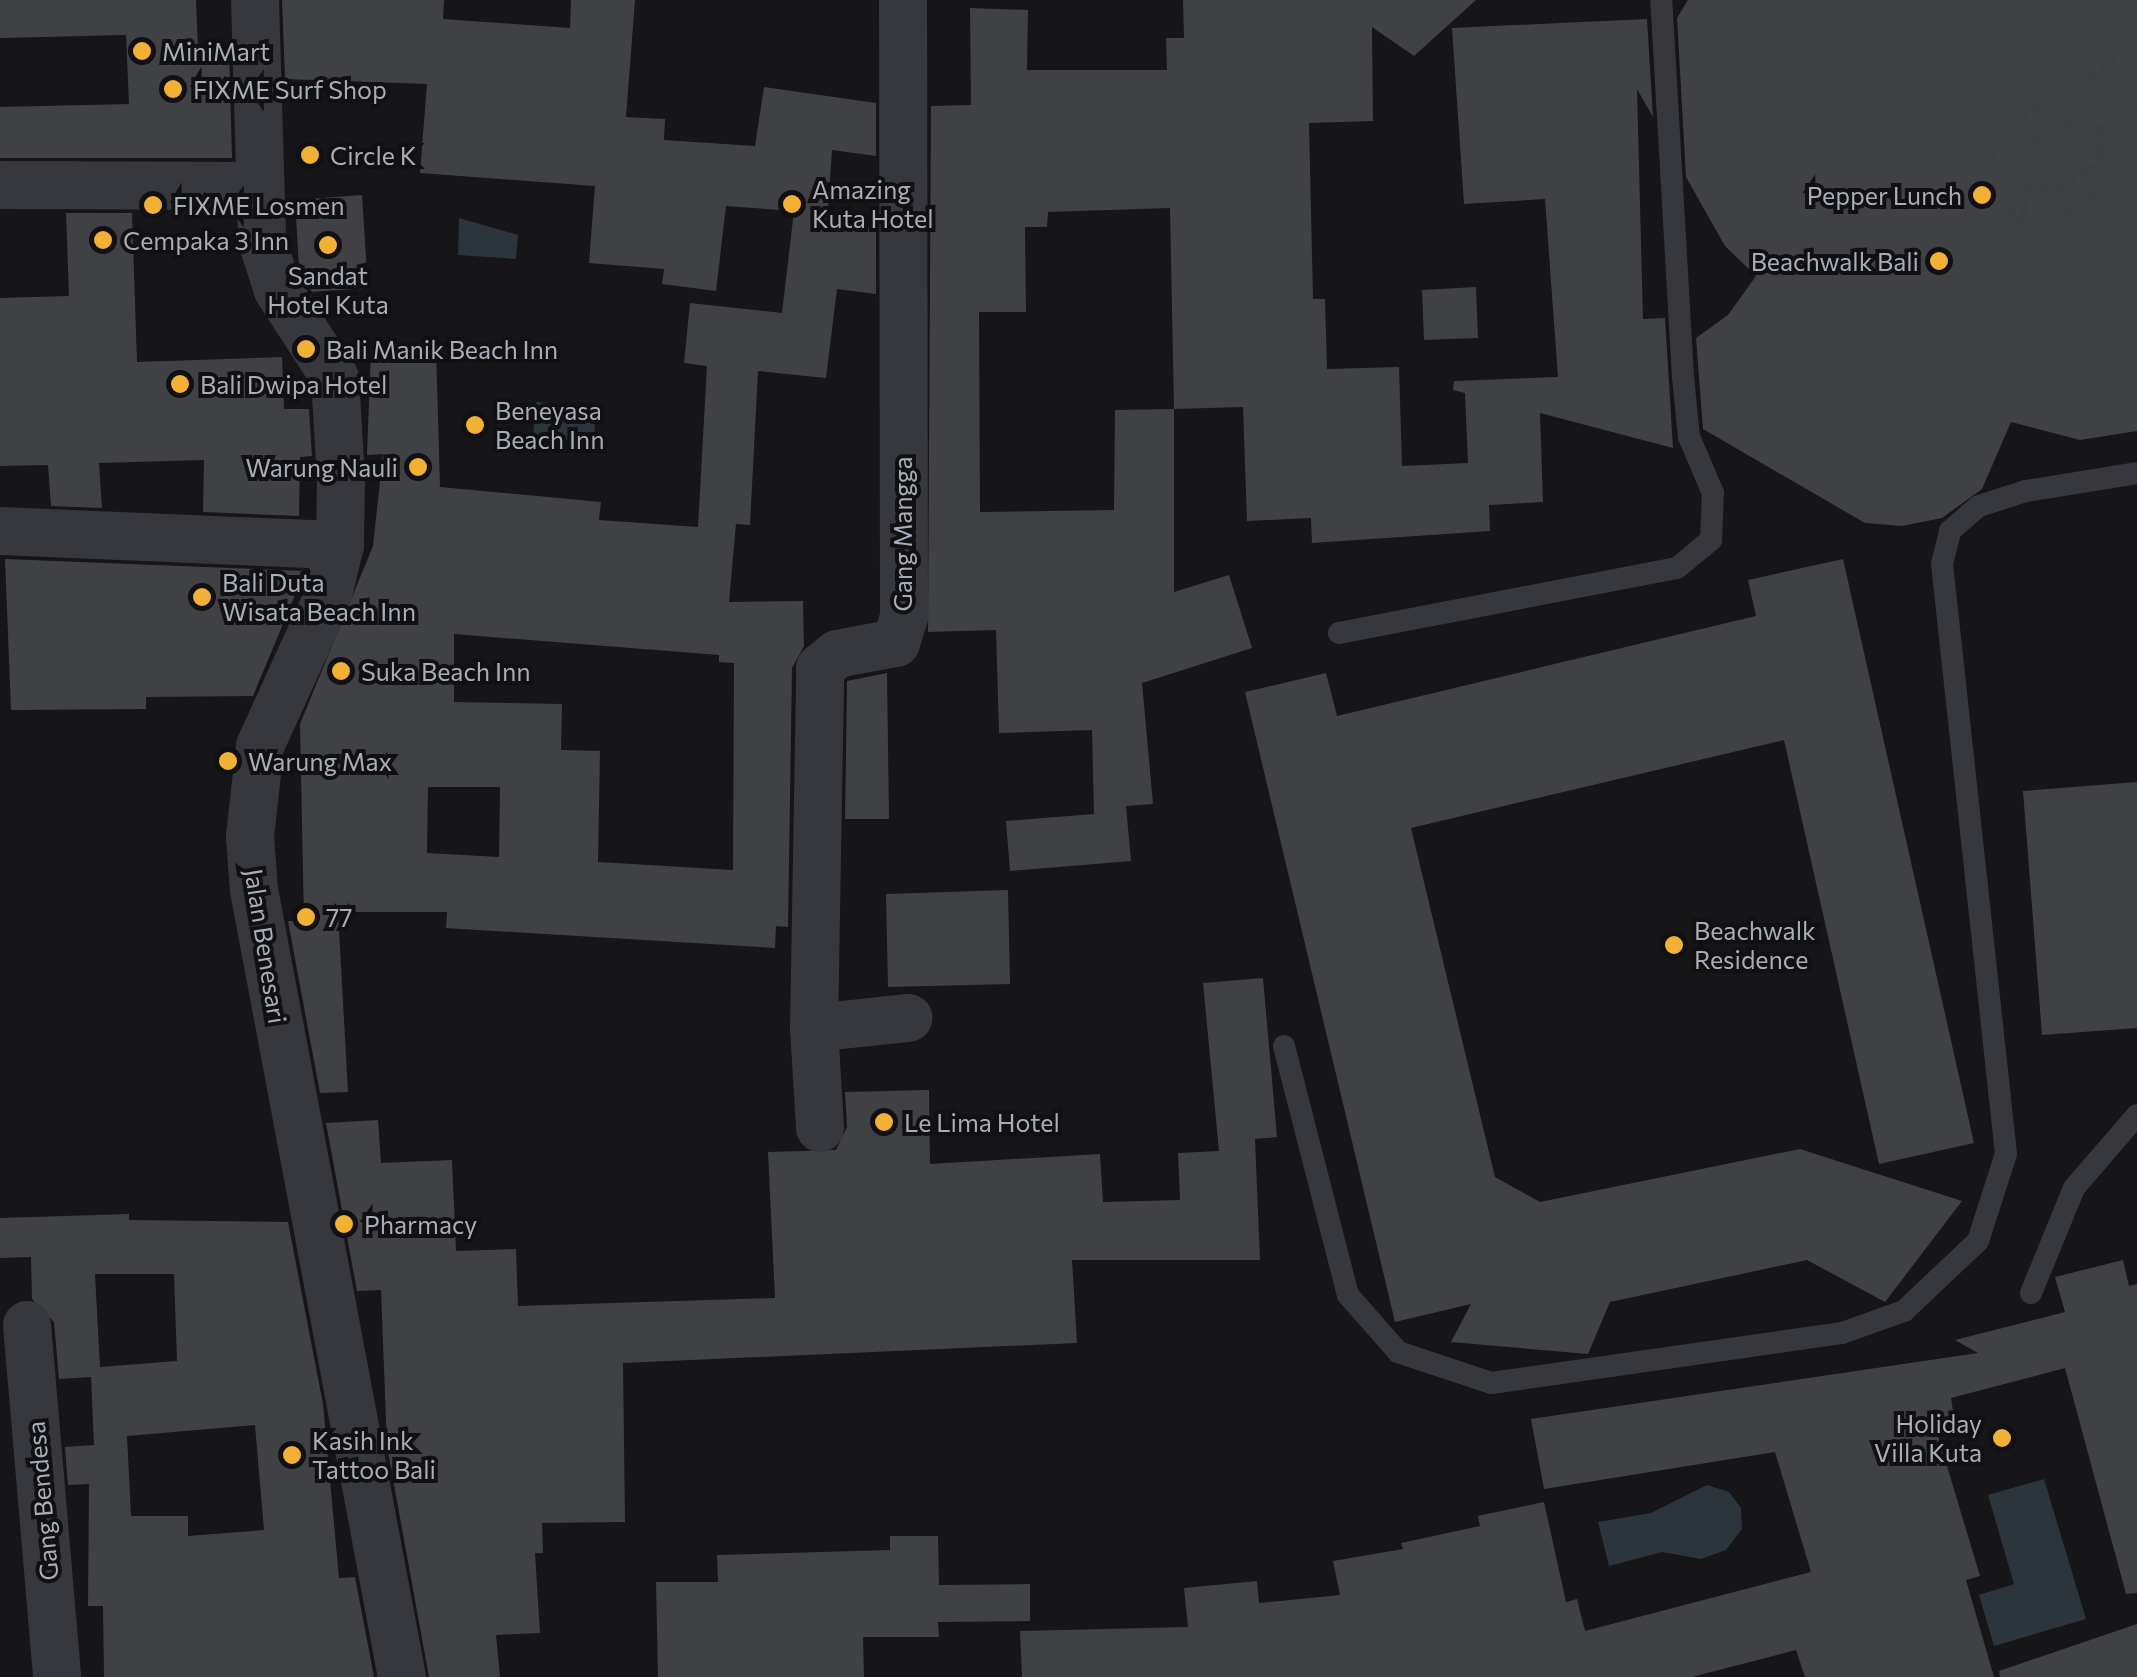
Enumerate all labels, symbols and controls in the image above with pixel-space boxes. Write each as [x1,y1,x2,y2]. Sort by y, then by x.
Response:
place label: MiniMart [162,36,270,66]
marker: MiniMart [131,40,153,62]
place label: FIXME Surf Shop [193,74,387,104]
marker: FIXME Surf Shop [162,78,184,100]
place label: Circle K [330,140,417,170]
marker: Circle K [299,144,321,166]
place label: Amazing Kuta Hotel [812,175,934,234]
place label: Pepper Lunch [1807,180,1962,210]
marker: Pepper Lunch [1971,184,1993,206]
place label: FIXME Losmen [173,190,345,220]
marker: Amazing Kuta Hotel [781,193,803,215]
marker: FIXME Losmen [142,194,164,216]
place label: Cempaka 3 Inn [123,225,289,255]
marker: Cempaka 3 Inn [92,229,114,251]
marker: Sandat Hotel Kuta [317,234,339,256]
place label: Beachwalk Bali [1751,246,1919,276]
marker: Beachwalk Bali [1928,250,1950,272]
place label: Sandat Hotel Kuta [267,261,389,320]
place label: Bali Manik Beach Inn [326,334,558,364]
marker: Bali Manik Beach Inn [295,338,317,360]
place label: Bali Dwipa Hotel [200,369,387,399]
marker: Bali Dwipa Hotel [169,373,191,395]
place label: Beneyasa Beach Inn [495,396,605,455]
marker: Beneyasa Beach Inn [464,414,486,436]
place label: Warung Nauli [245,452,398,482]
marker: Warung Nauli [407,456,429,478]
street label: Gang Mangga [887,456,917,612]
place label: Bali Duta Wisata Beach Inn [222,568,416,627]
marker: Bali Duta Wisata Beach Inn [191,586,213,608]
place label: Suka Beach Inn [361,656,531,686]
marker: Suka Beach Inn [330,660,352,682]
place label: Warung Max [248,746,392,776]
marker: Warung Max [217,750,239,772]
street label: Jalan Benesari [239,866,293,1026]
place label: 77 [326,902,352,932]
marker: 77 [295,906,317,928]
place label: Beachwalk Residence [1694,916,1816,975]
marker: Beachwalk Residence [1663,934,1685,956]
place label: Le Lima Hotel [904,1107,1060,1137]
marker: Le Lima Hotel [873,1111,895,1133]
place label: Pharmacy [364,1209,477,1239]
marker: Pharmacy [333,1213,355,1235]
place label: Holiday Villa Kuta [1874,1409,1982,1468]
street label: Gang Bendesa [20,1420,64,1582]
place label: Kasih Ink Tattoo Bali [312,1426,436,1485]
marker: Holiday Villa Kuta [1991,1427,2013,1449]
marker: Kasih Ink Tattoo Bali [281,1444,303,1466]

